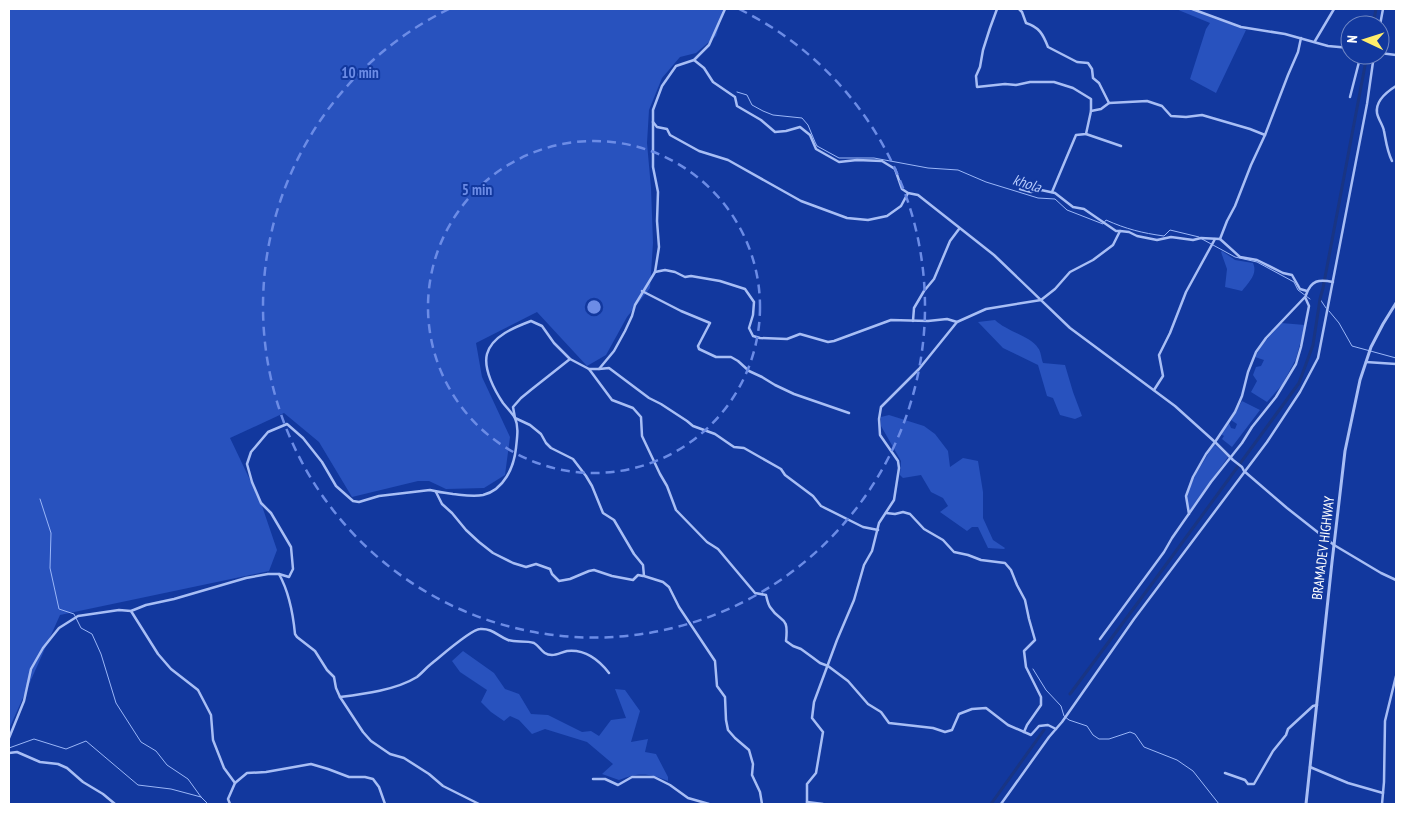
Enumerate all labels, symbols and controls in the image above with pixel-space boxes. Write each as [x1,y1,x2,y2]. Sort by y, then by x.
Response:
north arrow [1340,15,1390,65]
text: N [1343,35,1361,43]
text: 10 min [341,63,379,82]
water label: khola [1011,170,1044,197]
text: 5 min [462,180,492,199]
centre of rings [585,298,603,316]
street label: BRAMADEV HIGHWAY [1308,495,1338,601]

